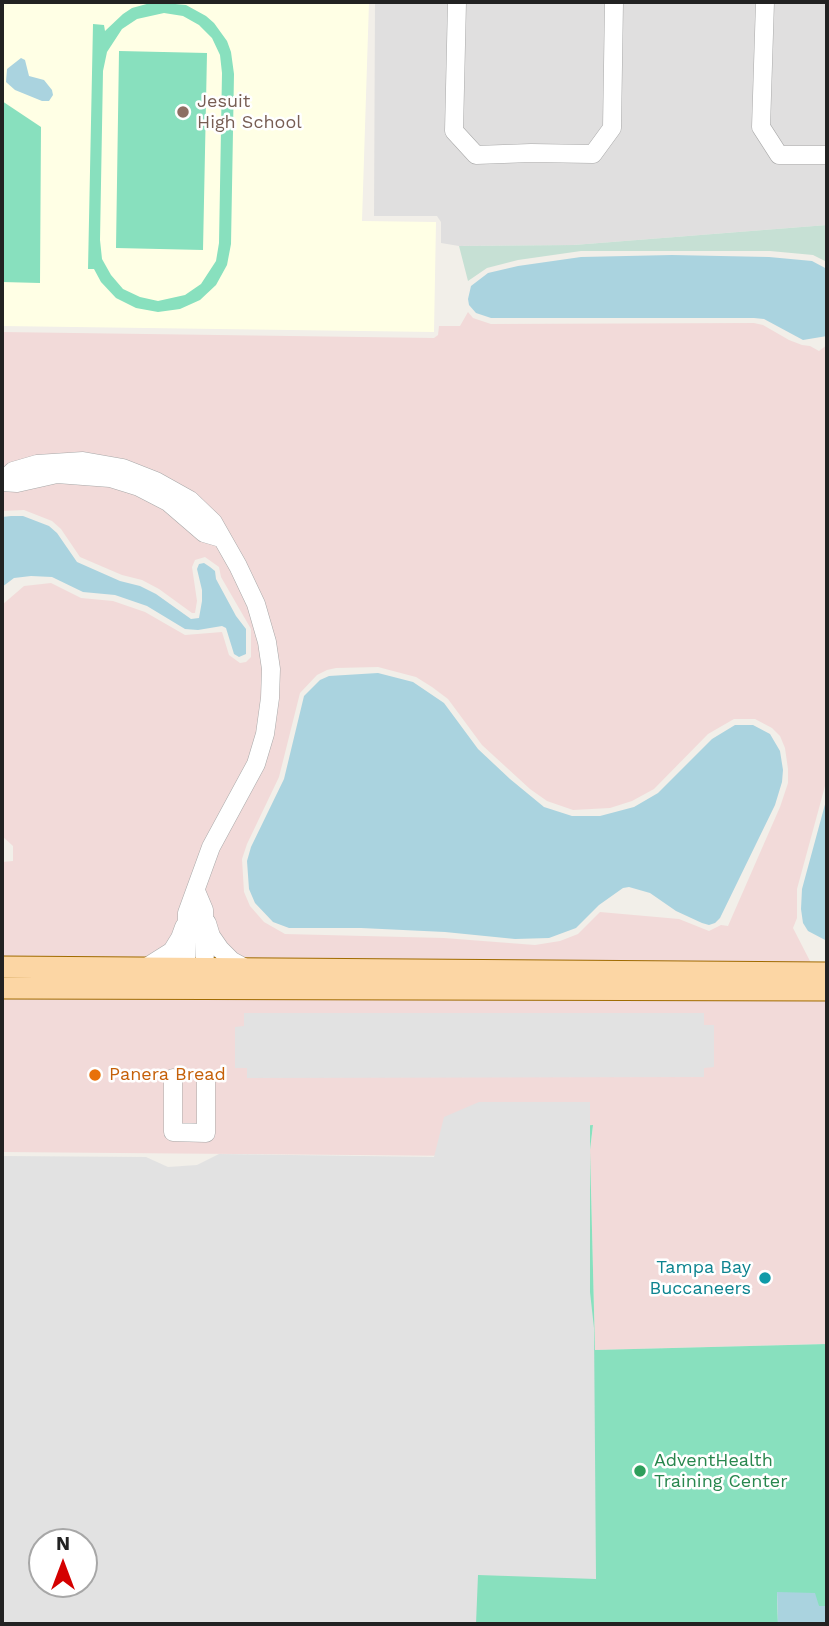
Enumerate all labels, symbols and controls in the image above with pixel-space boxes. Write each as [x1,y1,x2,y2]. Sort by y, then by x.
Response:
place label: Jesuit High School [197,91,302,134]
marker: Jesuit High School [175,104,191,120]
place label: Panera Bread [109,1064,226,1086]
marker: Panera Bread [87,1067,103,1083]
place label: Tampa Bay Buccaneers [649,1257,751,1300]
marker: Tampa Bay Buccaneers [757,1270,773,1286]
place label: AdventHealth Training Center [654,1450,788,1492]
marker: AdventHealth Training Center [632,1463,648,1479]
north arrow [28,1528,98,1598]
text: N [56,1532,70,1555]

